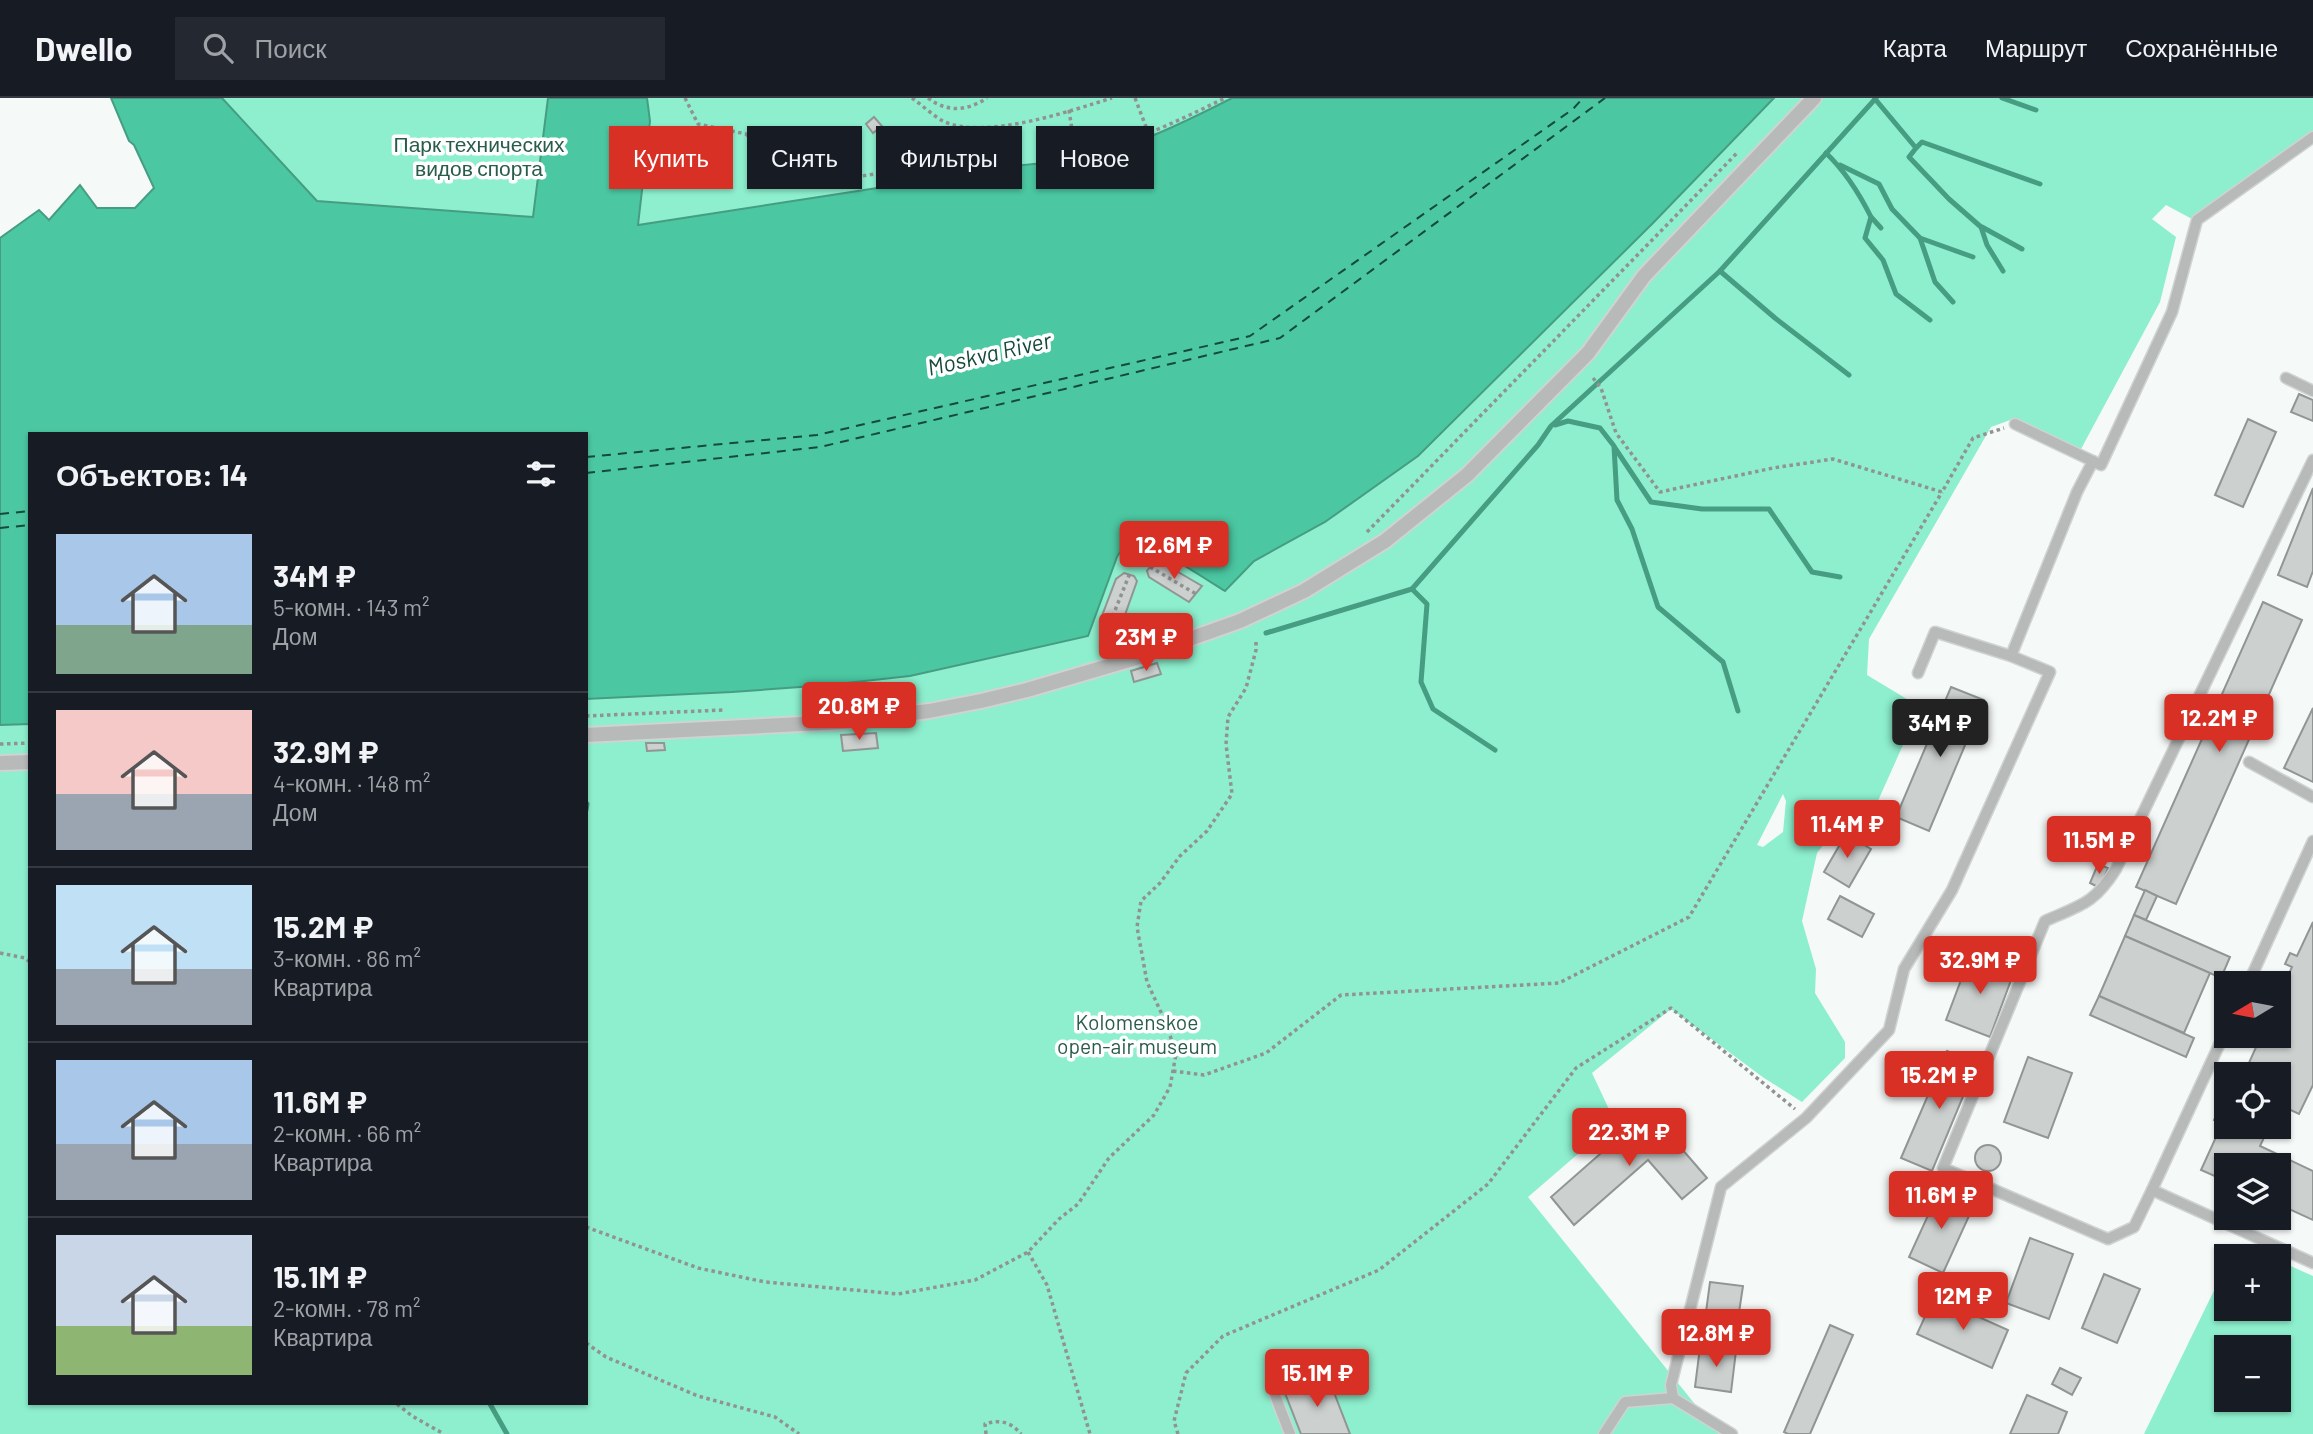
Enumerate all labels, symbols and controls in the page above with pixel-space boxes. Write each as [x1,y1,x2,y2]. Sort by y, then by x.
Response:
search box [175,17,665,80]
text: Dwello [35,28,133,68]
icon: search [199,29,237,67]
text: Поиск [255,32,327,63]
text: Карта [1883,33,1947,62]
text: Маршрут [1985,33,2087,62]
text: Сохранённые [2125,33,2278,62]
chip: Купить [609,126,733,189]
chip: Снять [747,126,862,189]
chip: Фильтры [876,126,1022,189]
chip: Новое [1036,126,1154,189]
park label: Парк технических видов спорта [394,131,565,180]
water label: Moskva River [924,325,1055,381]
icon: filters [522,455,560,493]
text: Объектов: 14 [56,456,248,492]
pin: 12.6M ₽ [1109,522,1239,581]
text: 12.6M ₽ [1136,530,1212,558]
text: 34M ₽ [273,557,356,593]
icon: home [112,562,196,646]
text: 5-комн. · 143 m² [273,593,430,621]
pin: 23M ₽ [1097,614,1195,673]
text: Дом [273,622,317,650]
text: 23M ₽ [1115,622,1177,650]
pin: 20.8M ₽ [794,682,924,742]
text: 20.8M ₽ [818,691,900,719]
pin: 12.2M ₽ [2154,694,2284,754]
pin: 34M ₽ [1891,700,1989,759]
text: 12.2M ₽ [2180,703,2258,731]
text: 34M ₽ [1908,708,1972,736]
text: 32.9M ₽ [273,733,379,769]
icon: home [112,738,196,822]
text: 4-комн. · 148 m² [273,769,431,797]
text: Дом [273,798,317,826]
pin: 11.4M ₽ [1782,800,1912,860]
text: 11.4M ₽ [1810,809,1884,837]
pin: 11.5M ₽ [2034,816,2164,876]
text: 11.5M ₽ [2063,825,2135,853]
text: 15.2M ₽ [273,908,373,944]
icon: home [112,913,196,997]
pin: 32.9M ₽ [1915,936,2045,996]
text: 3-комн. · 86 m² [273,944,421,972]
text: 32.9M ₽ [1940,945,2020,973]
north arrow [2214,971,2291,1048]
map controls [2214,971,2291,1412]
text: Квартира [273,973,372,1001]
park label: Kolomenskoe open-air museum [1057,1009,1217,1058]
pin: 15.2M ₽ [1874,1052,2004,1111]
text: 15.2M ₽ [1901,1060,1977,1088]
button: locate [2214,1062,2291,1139]
text: 11.6M ₽ [273,1083,367,1119]
icon: home [112,1088,196,1172]
pin: 22.3M ₽ [1564,1108,1694,1168]
text: 22.3M ₽ [1588,1117,1670,1145]
text: 2-комн. · 66 m² [273,1119,421,1147]
text: Квартира [273,1148,372,1176]
button: layers [2214,1153,2291,1230]
pin: 11.6M ₽ [1876,1172,2006,1231]
text: 11.6M ₽ [1905,1180,1977,1208]
button: + [2214,1244,2291,1321]
text: 15.1M ₽ [273,1258,367,1294]
icon: home [112,1263,196,1347]
pin: 12M ₽ [1914,1272,2012,1332]
text: 12M ₽ [1934,1281,1992,1309]
text: 2-комн. · 78 m² [273,1294,420,1322]
pin: 12.8M ₽ [1651,1310,1781,1369]
text: 12.8M ₽ [1678,1318,1754,1346]
text: Квартира [273,1323,372,1351]
button: − [2214,1335,2291,1412]
pin: 15.1M ₽ [1252,1350,1382,1409]
text: 15.1M ₽ [1281,1358,1353,1386]

